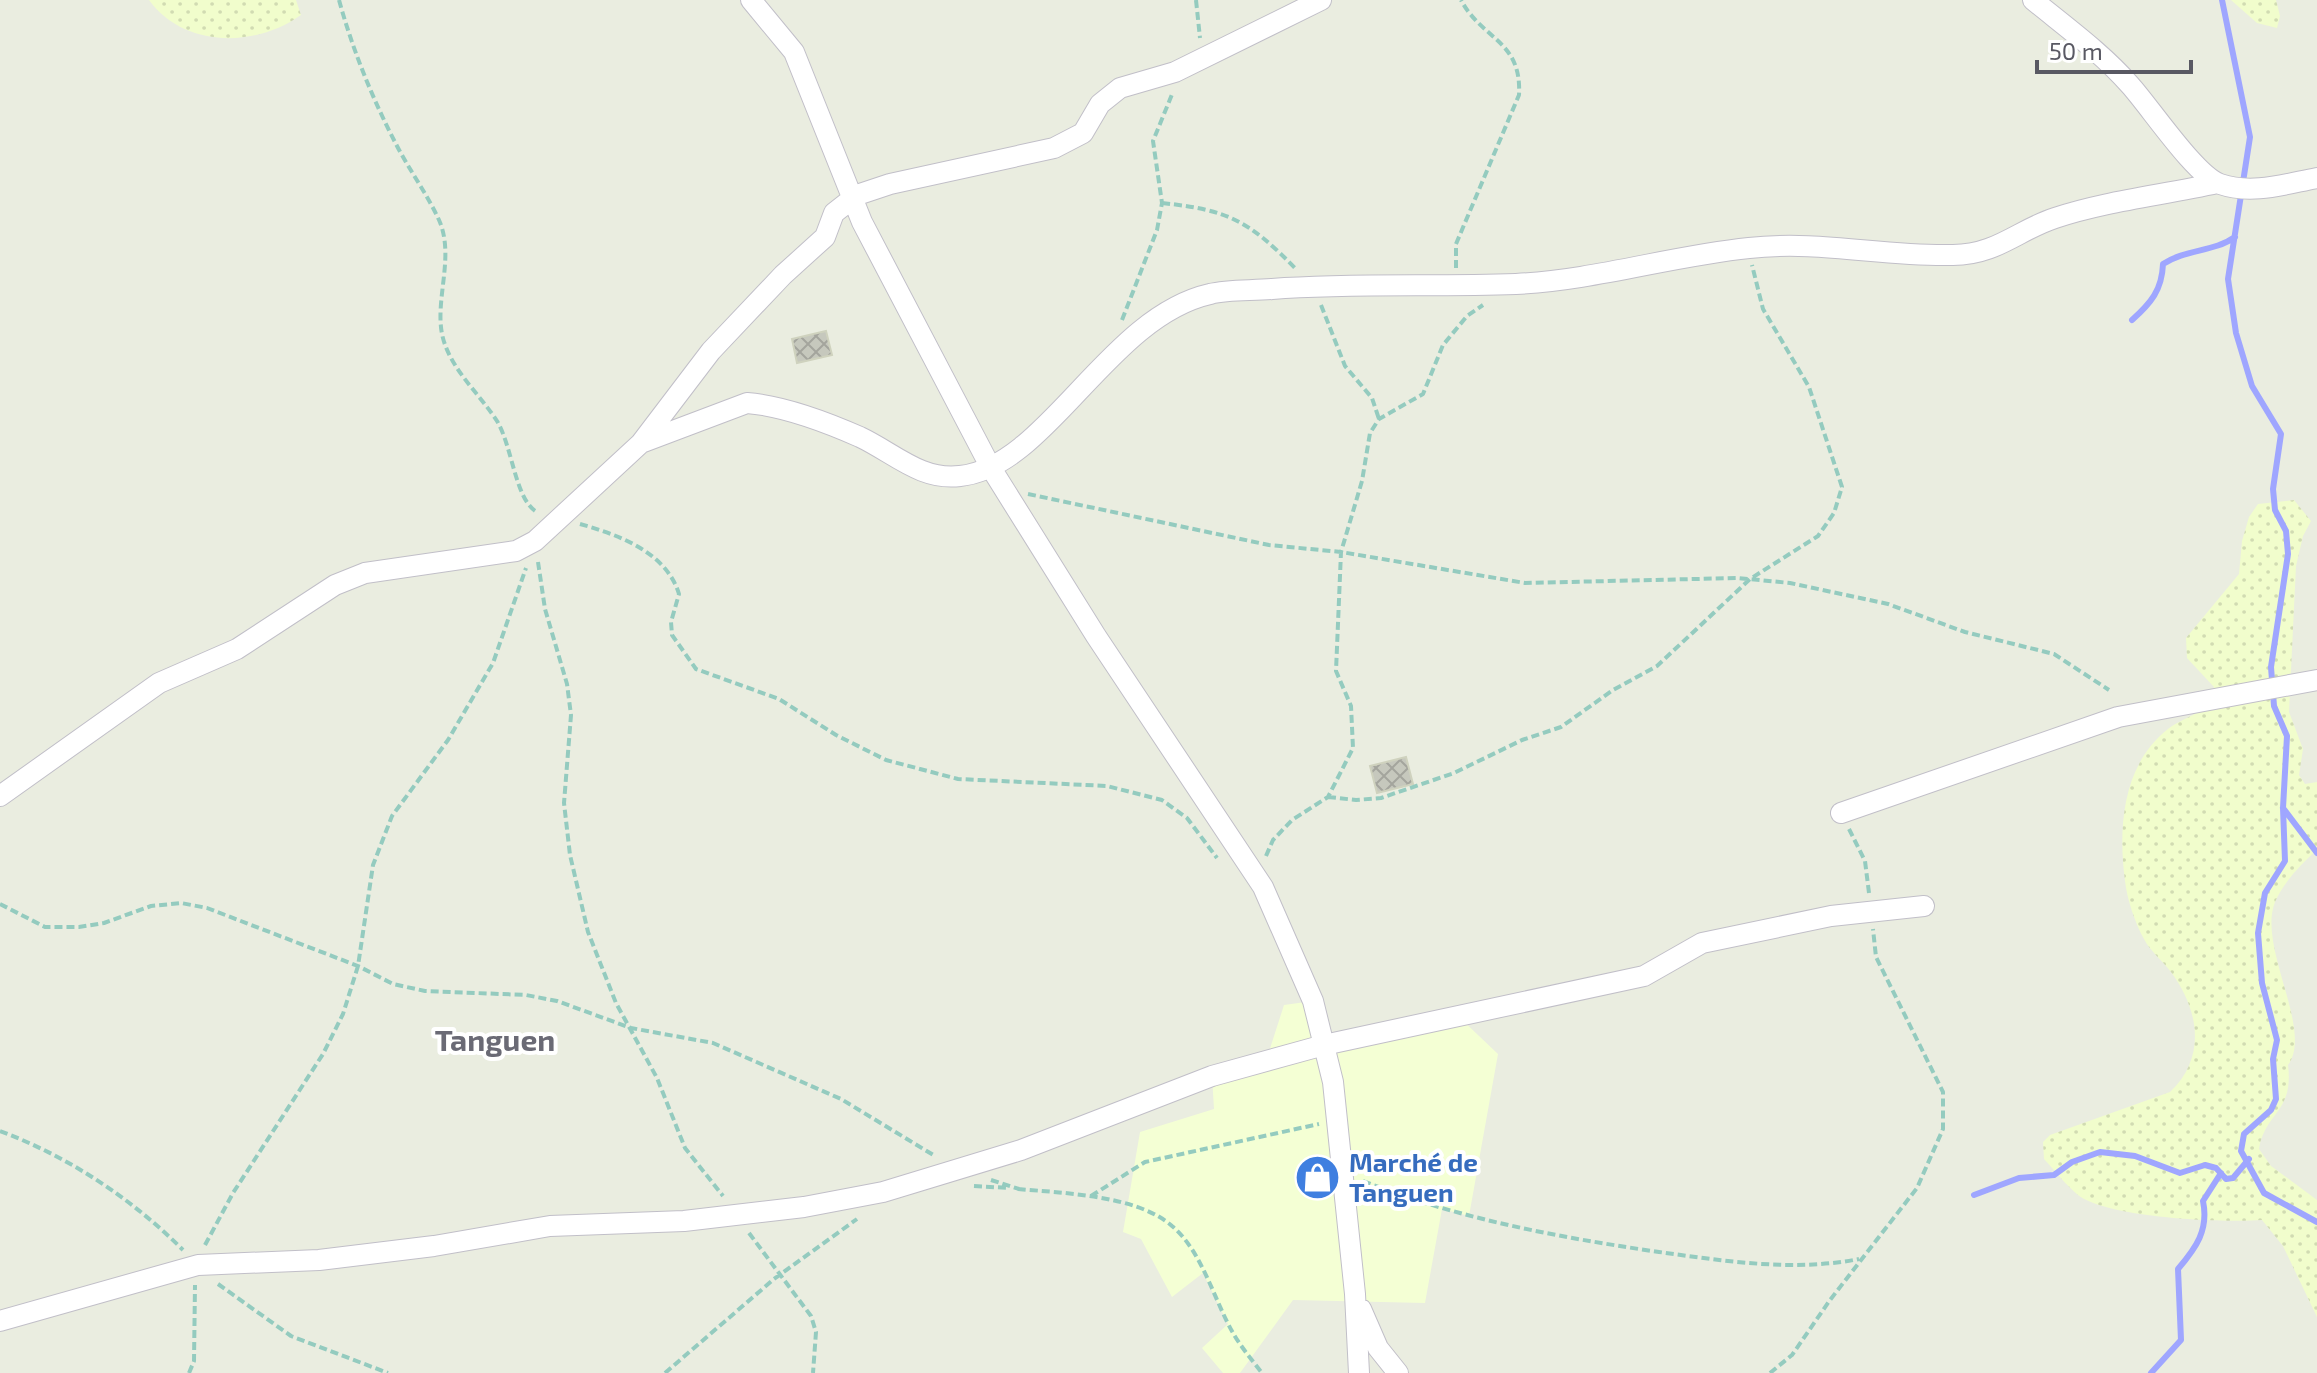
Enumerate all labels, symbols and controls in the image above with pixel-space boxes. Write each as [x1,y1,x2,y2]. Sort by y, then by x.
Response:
scale bar [2037,24,2191,74]
text: 50 m [2049,36,2103,65]
district label: Tanguen [435,1021,555,1057]
place label: Marché de Tanguen [1349,1146,1478,1207]
shop icon: Marché de Tanguen [1294,1154,1342,1202]

